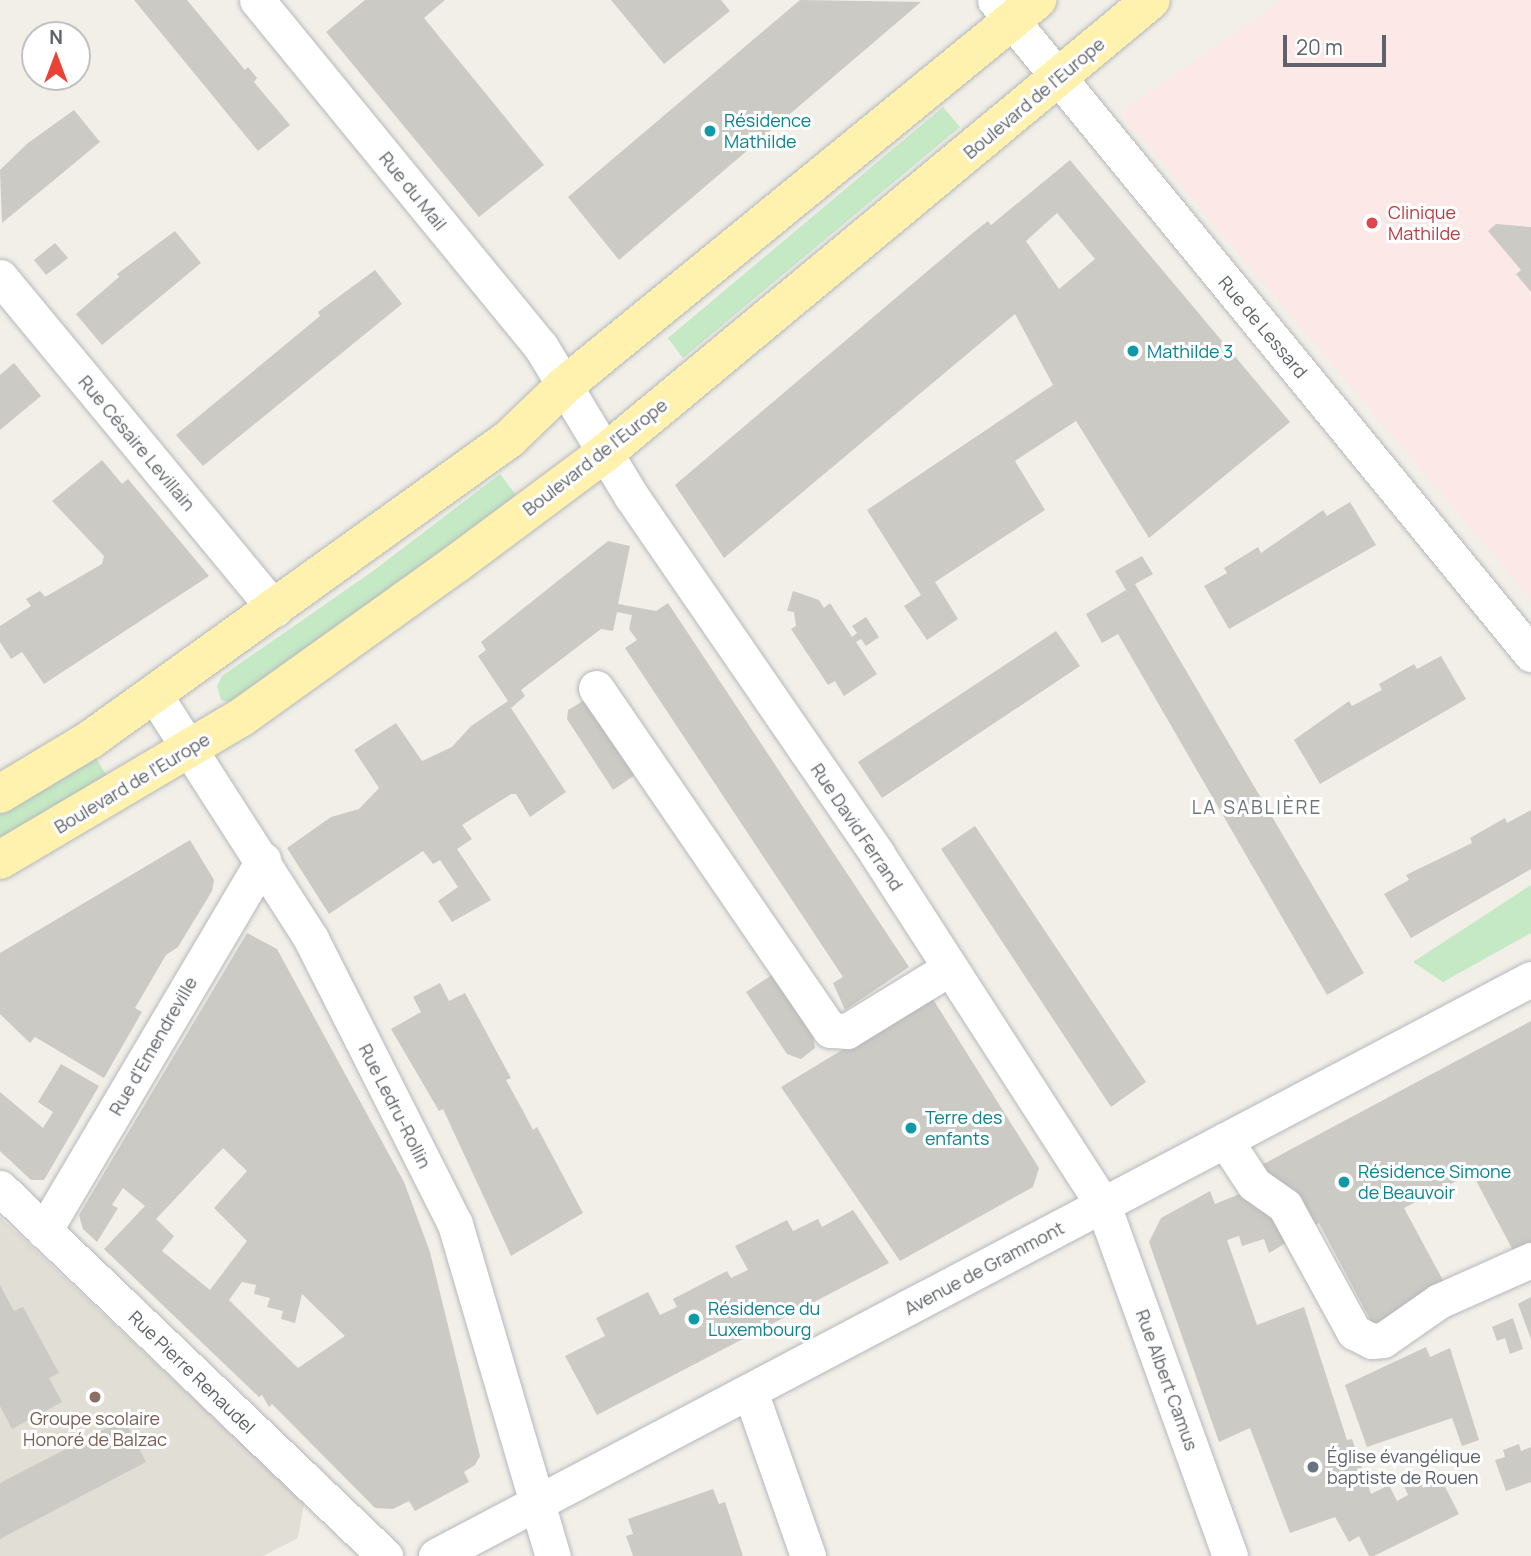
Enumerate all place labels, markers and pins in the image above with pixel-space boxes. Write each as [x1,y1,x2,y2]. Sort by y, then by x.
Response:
place label: Résidence Mathilde [724,110,811,152]
marker: Résidence Mathilde [702,123,718,139]
place label: Clinique Mathilde [1388,202,1461,244]
marker: Clinique Mathilde [1362,213,1382,233]
place label: Mathilde 3 [1147,340,1233,362]
marker: Mathilde 3 [1125,343,1141,359]
place label: Terre des enfants [925,1107,1002,1150]
marker: Terre des enfants [903,1120,919,1136]
place label: Résidence Simone de Beauvoir [1358,1161,1511,1204]
marker: Résidence Simone de Beauvoir [1336,1174,1352,1190]
place label: Résidence du Luxembourg [708,1298,820,1340]
marker: Résidence du Luxembourg [686,1311,702,1327]
marker: Groupe scolaire Honoré de Balzac [87,1389,103,1405]
place label: Groupe scolaire Honoré de Balzac [23,1408,167,1450]
place label: Église évangélique baptiste de Rouen [1327,1446,1481,1488]
marker: Église évangélique baptiste de Rouen [1305,1459,1321,1475]

